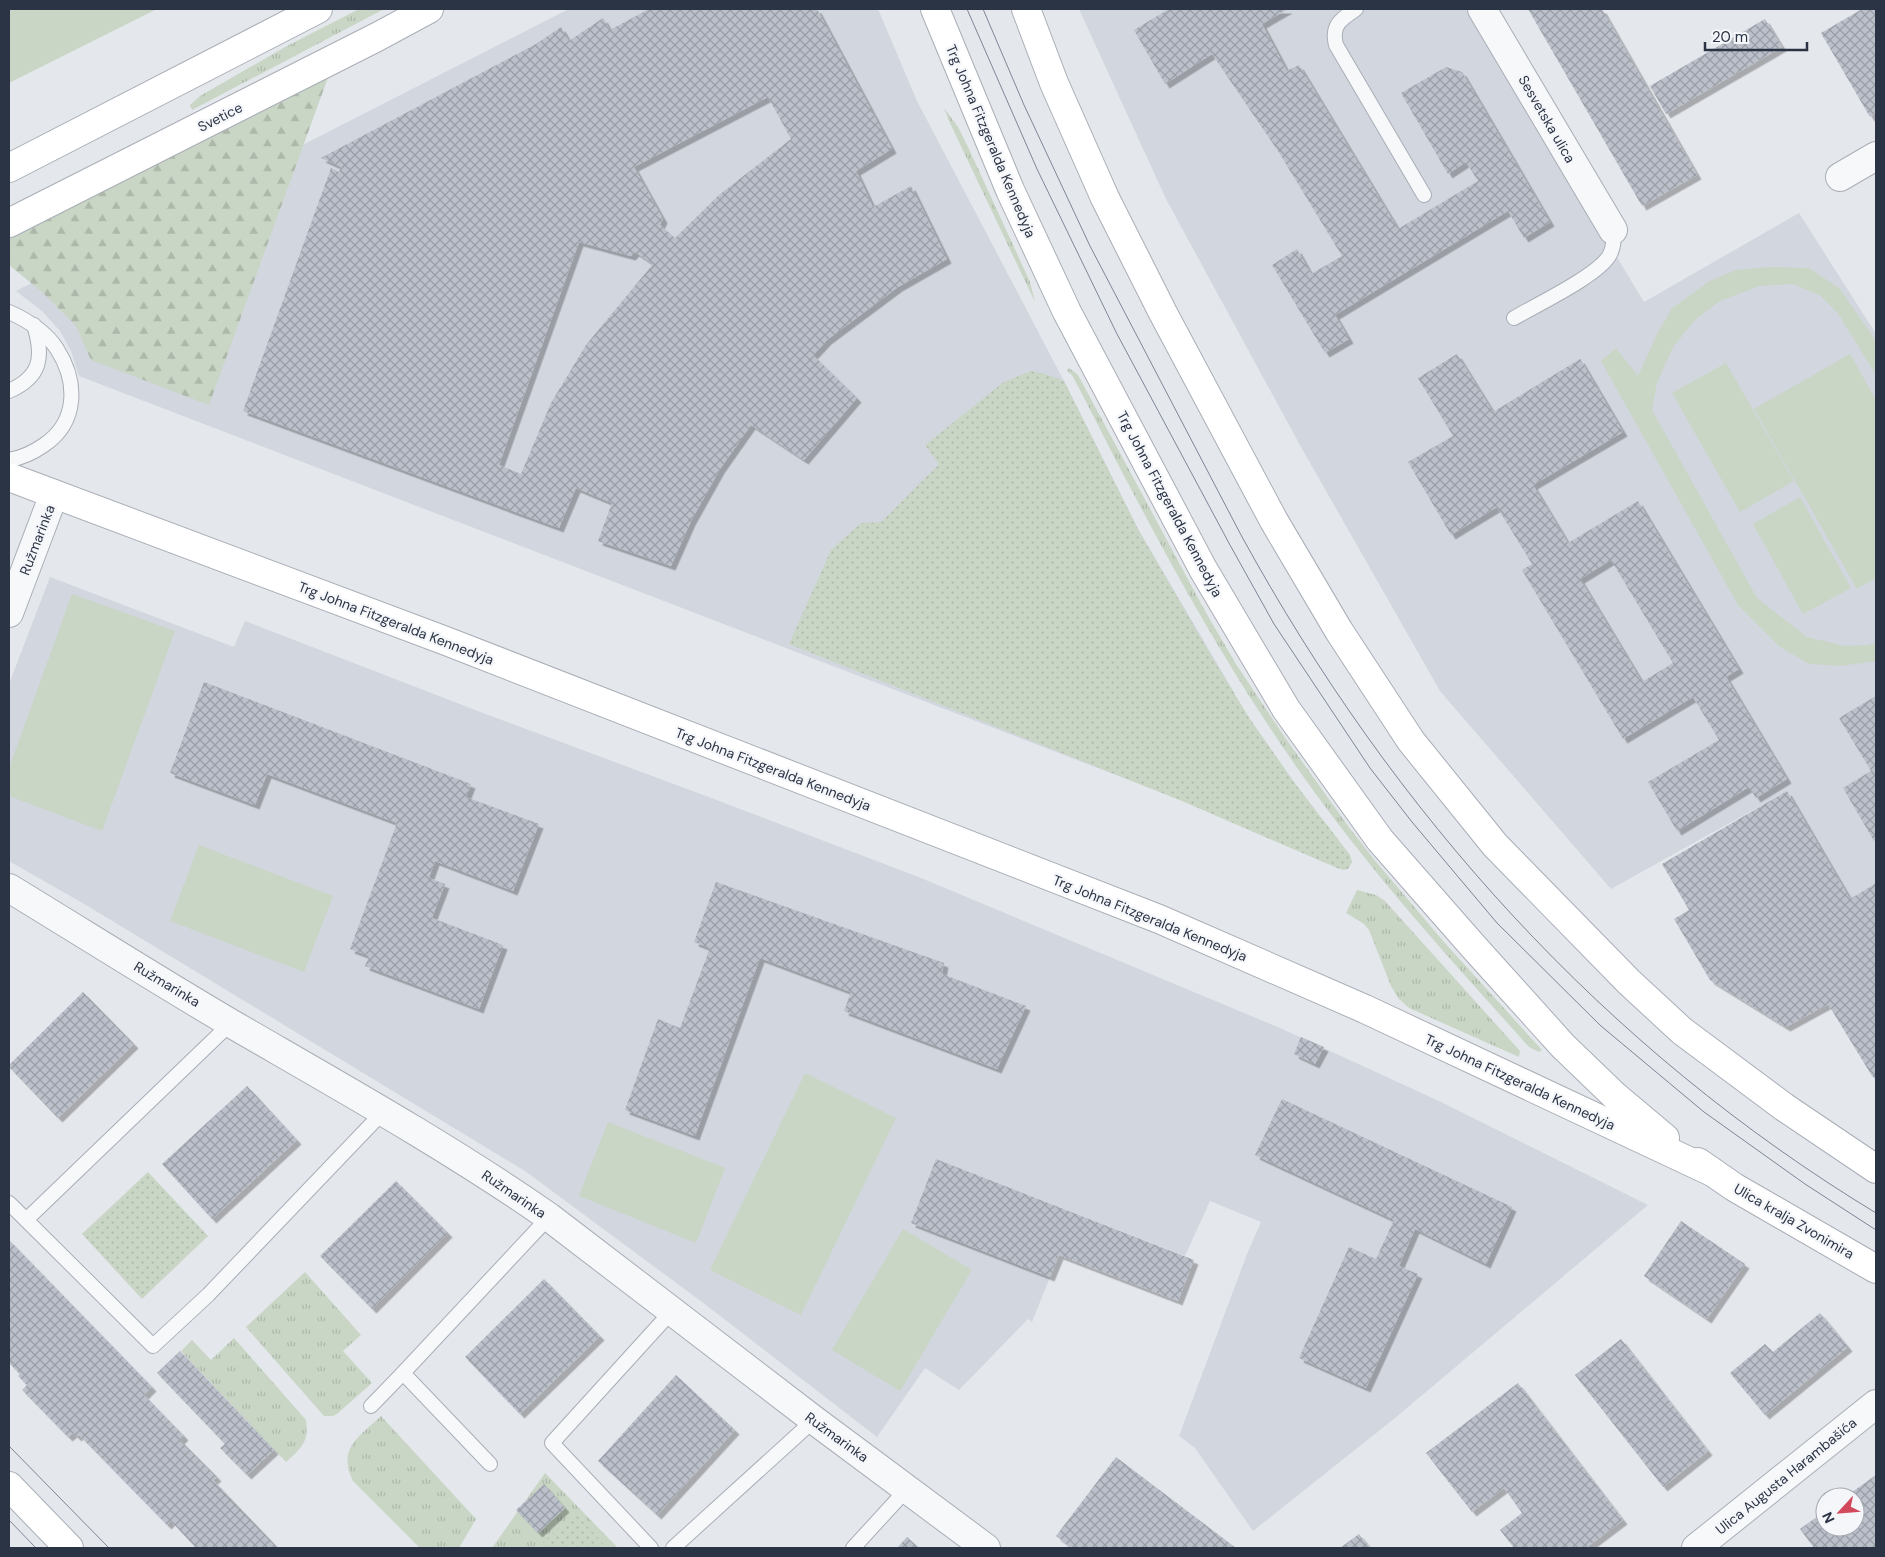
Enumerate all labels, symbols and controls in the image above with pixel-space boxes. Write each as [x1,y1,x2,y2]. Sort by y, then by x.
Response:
scale bar [1705,20,1808,52]
text: 20 m [1712,27,1748,47]
street label: Trg Johna Fitzgeralda Kennedyja [942,42,1040,240]
street label: Sesvetska ulica [1515,72,1579,166]
street label: Svetice [195,98,245,136]
street label: Trg Johna Fitzgeralda Kennedyja [1113,408,1227,600]
street label: Ružmarinka [15,502,59,578]
street label: Trg Johna Fitzgeralda Kennedyja [296,577,496,669]
street label: Trg Johna Fitzgeralda Kennedyja [673,723,873,815]
street label: Trg Johna Fitzgeralda Kennedyja [1050,871,1250,965]
street label: Ružmarinka [131,957,203,1011]
street label: Trg Johna Fitzgeralda Kennedyja [1422,1030,1618,1134]
street label: Ružmarinka [478,1166,550,1222]
street label: Ulica kralja Zvonimira [1731,1179,1857,1263]
street label: Ružmarinka [802,1408,872,1466]
street label: Ulica Augusta Harambašića [1712,1414,1860,1538]
north arrow [1815,1487,1865,1537]
text: N [1818,1509,1839,1526]

